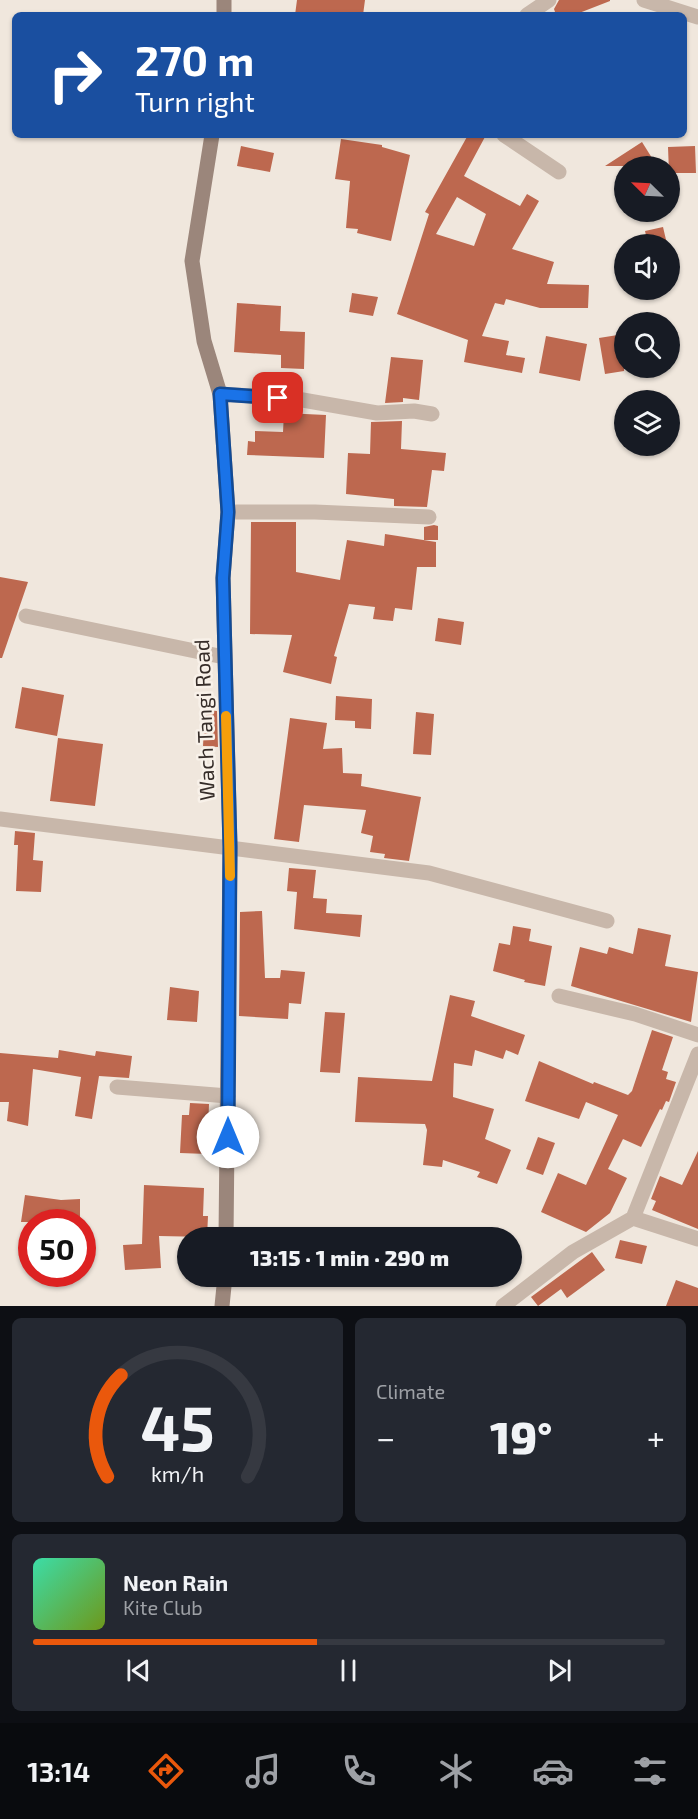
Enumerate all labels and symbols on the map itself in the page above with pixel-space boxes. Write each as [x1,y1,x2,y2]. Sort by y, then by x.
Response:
north arrow [614,156,680,222]
pin [252,372,303,423]
street label: Wach Tangi Road [188,639,219,801]
position arrow [196,1105,260,1169]
speed limit sign: 50 [18,1209,96,1287]

